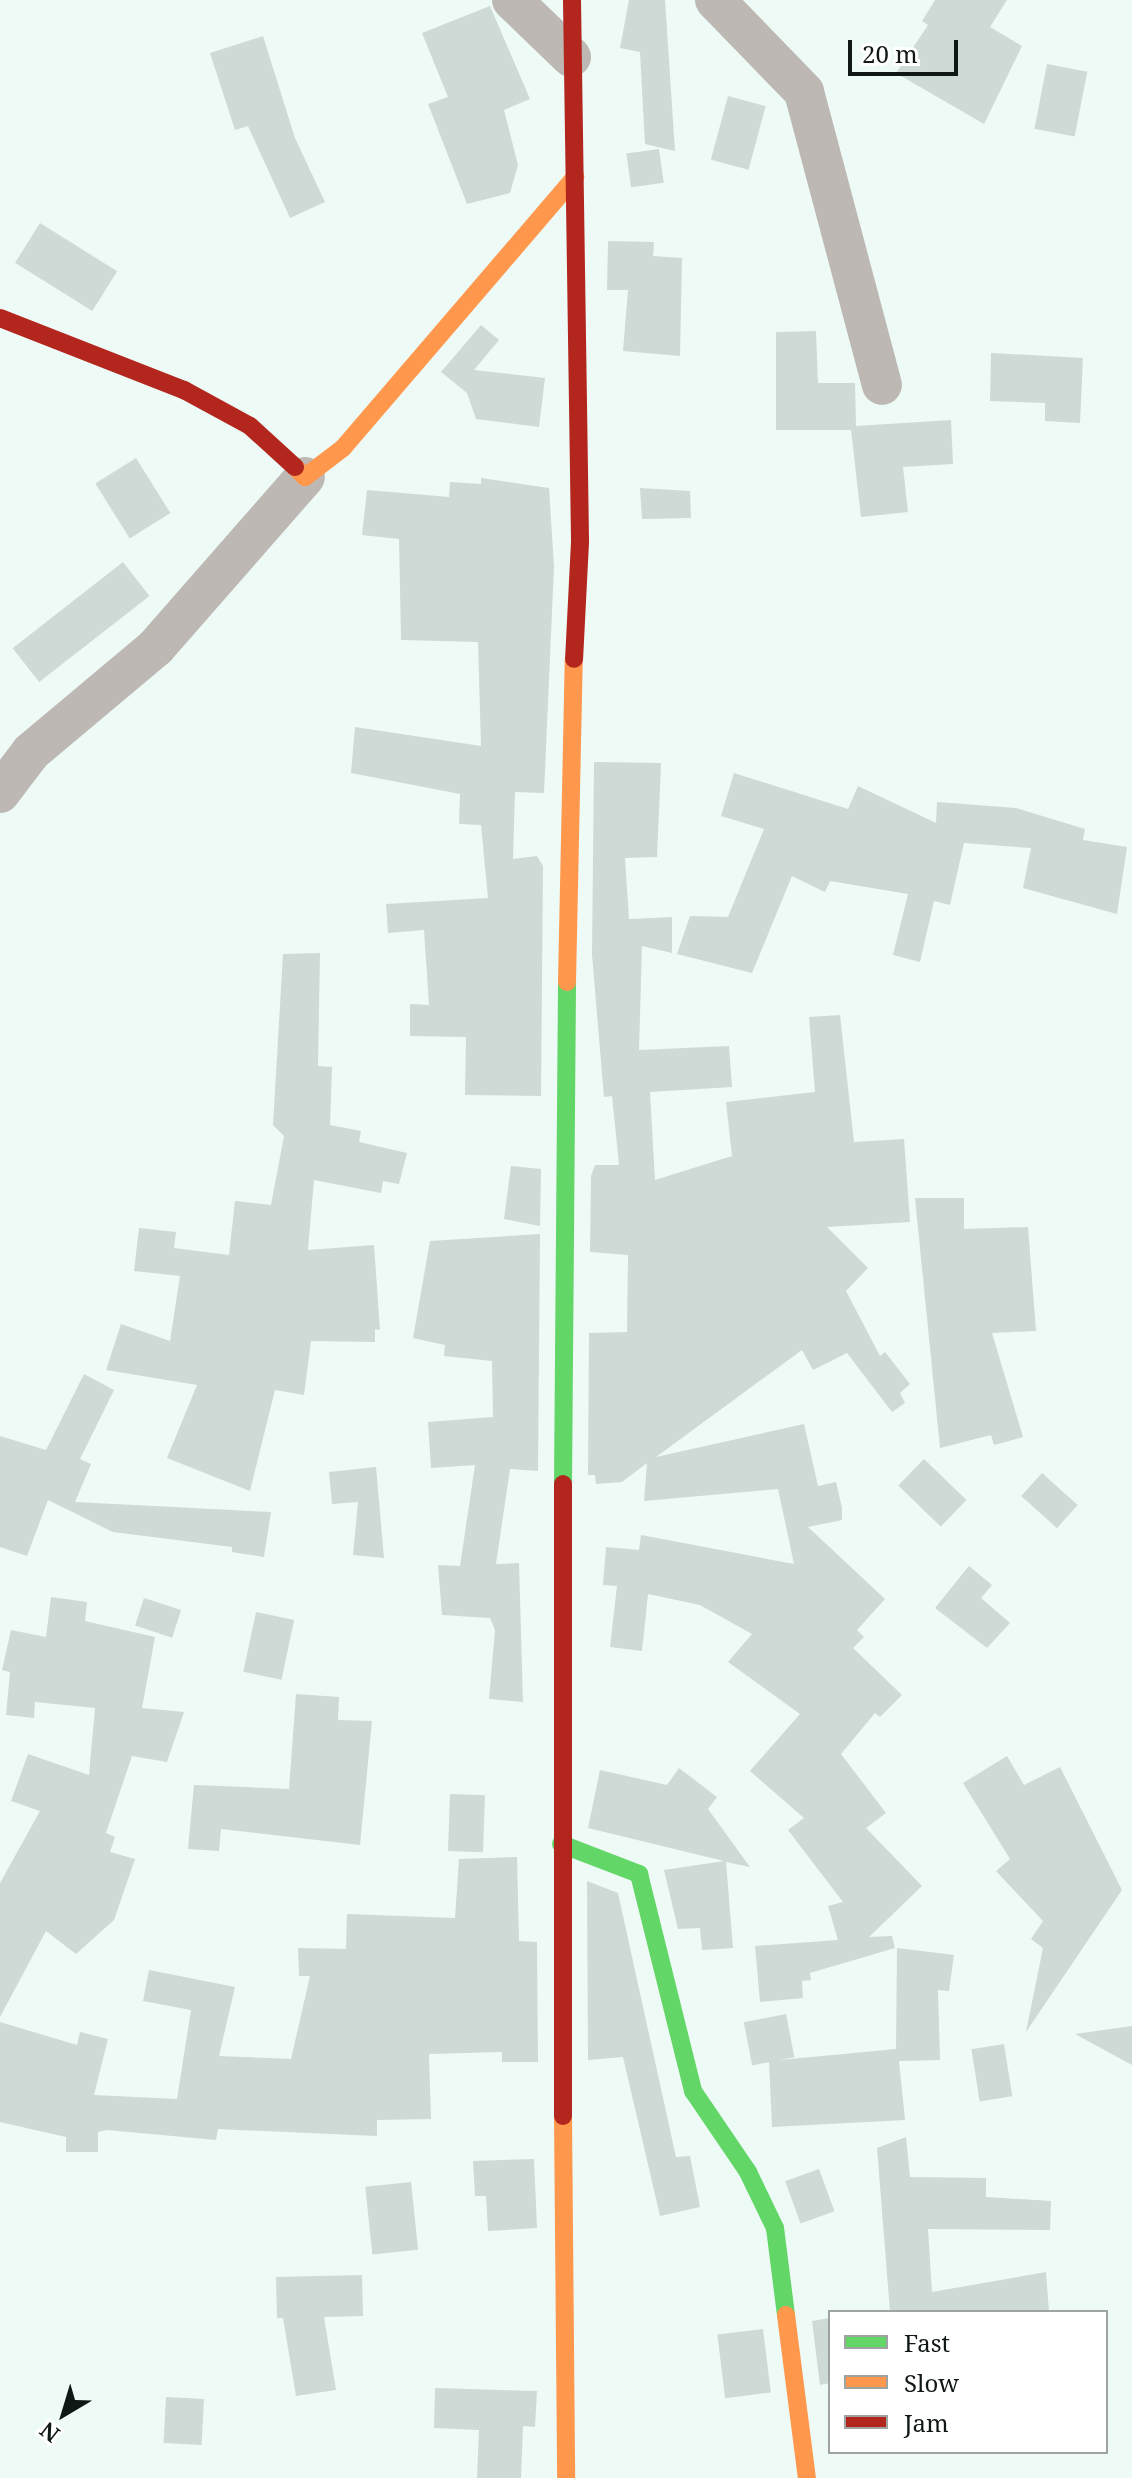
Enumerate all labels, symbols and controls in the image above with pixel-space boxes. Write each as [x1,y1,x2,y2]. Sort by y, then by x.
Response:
scale bar [852,24,962,74]
text: 20 m [862,37,918,70]
legend [828,2310,1108,2454]
text: Fast [904,2326,950,2359]
text: Slow [904,2366,959,2399]
north arrow [24,2374,104,2454]
text: Jam [904,2406,949,2439]
text: N [33,2416,65,2450]

